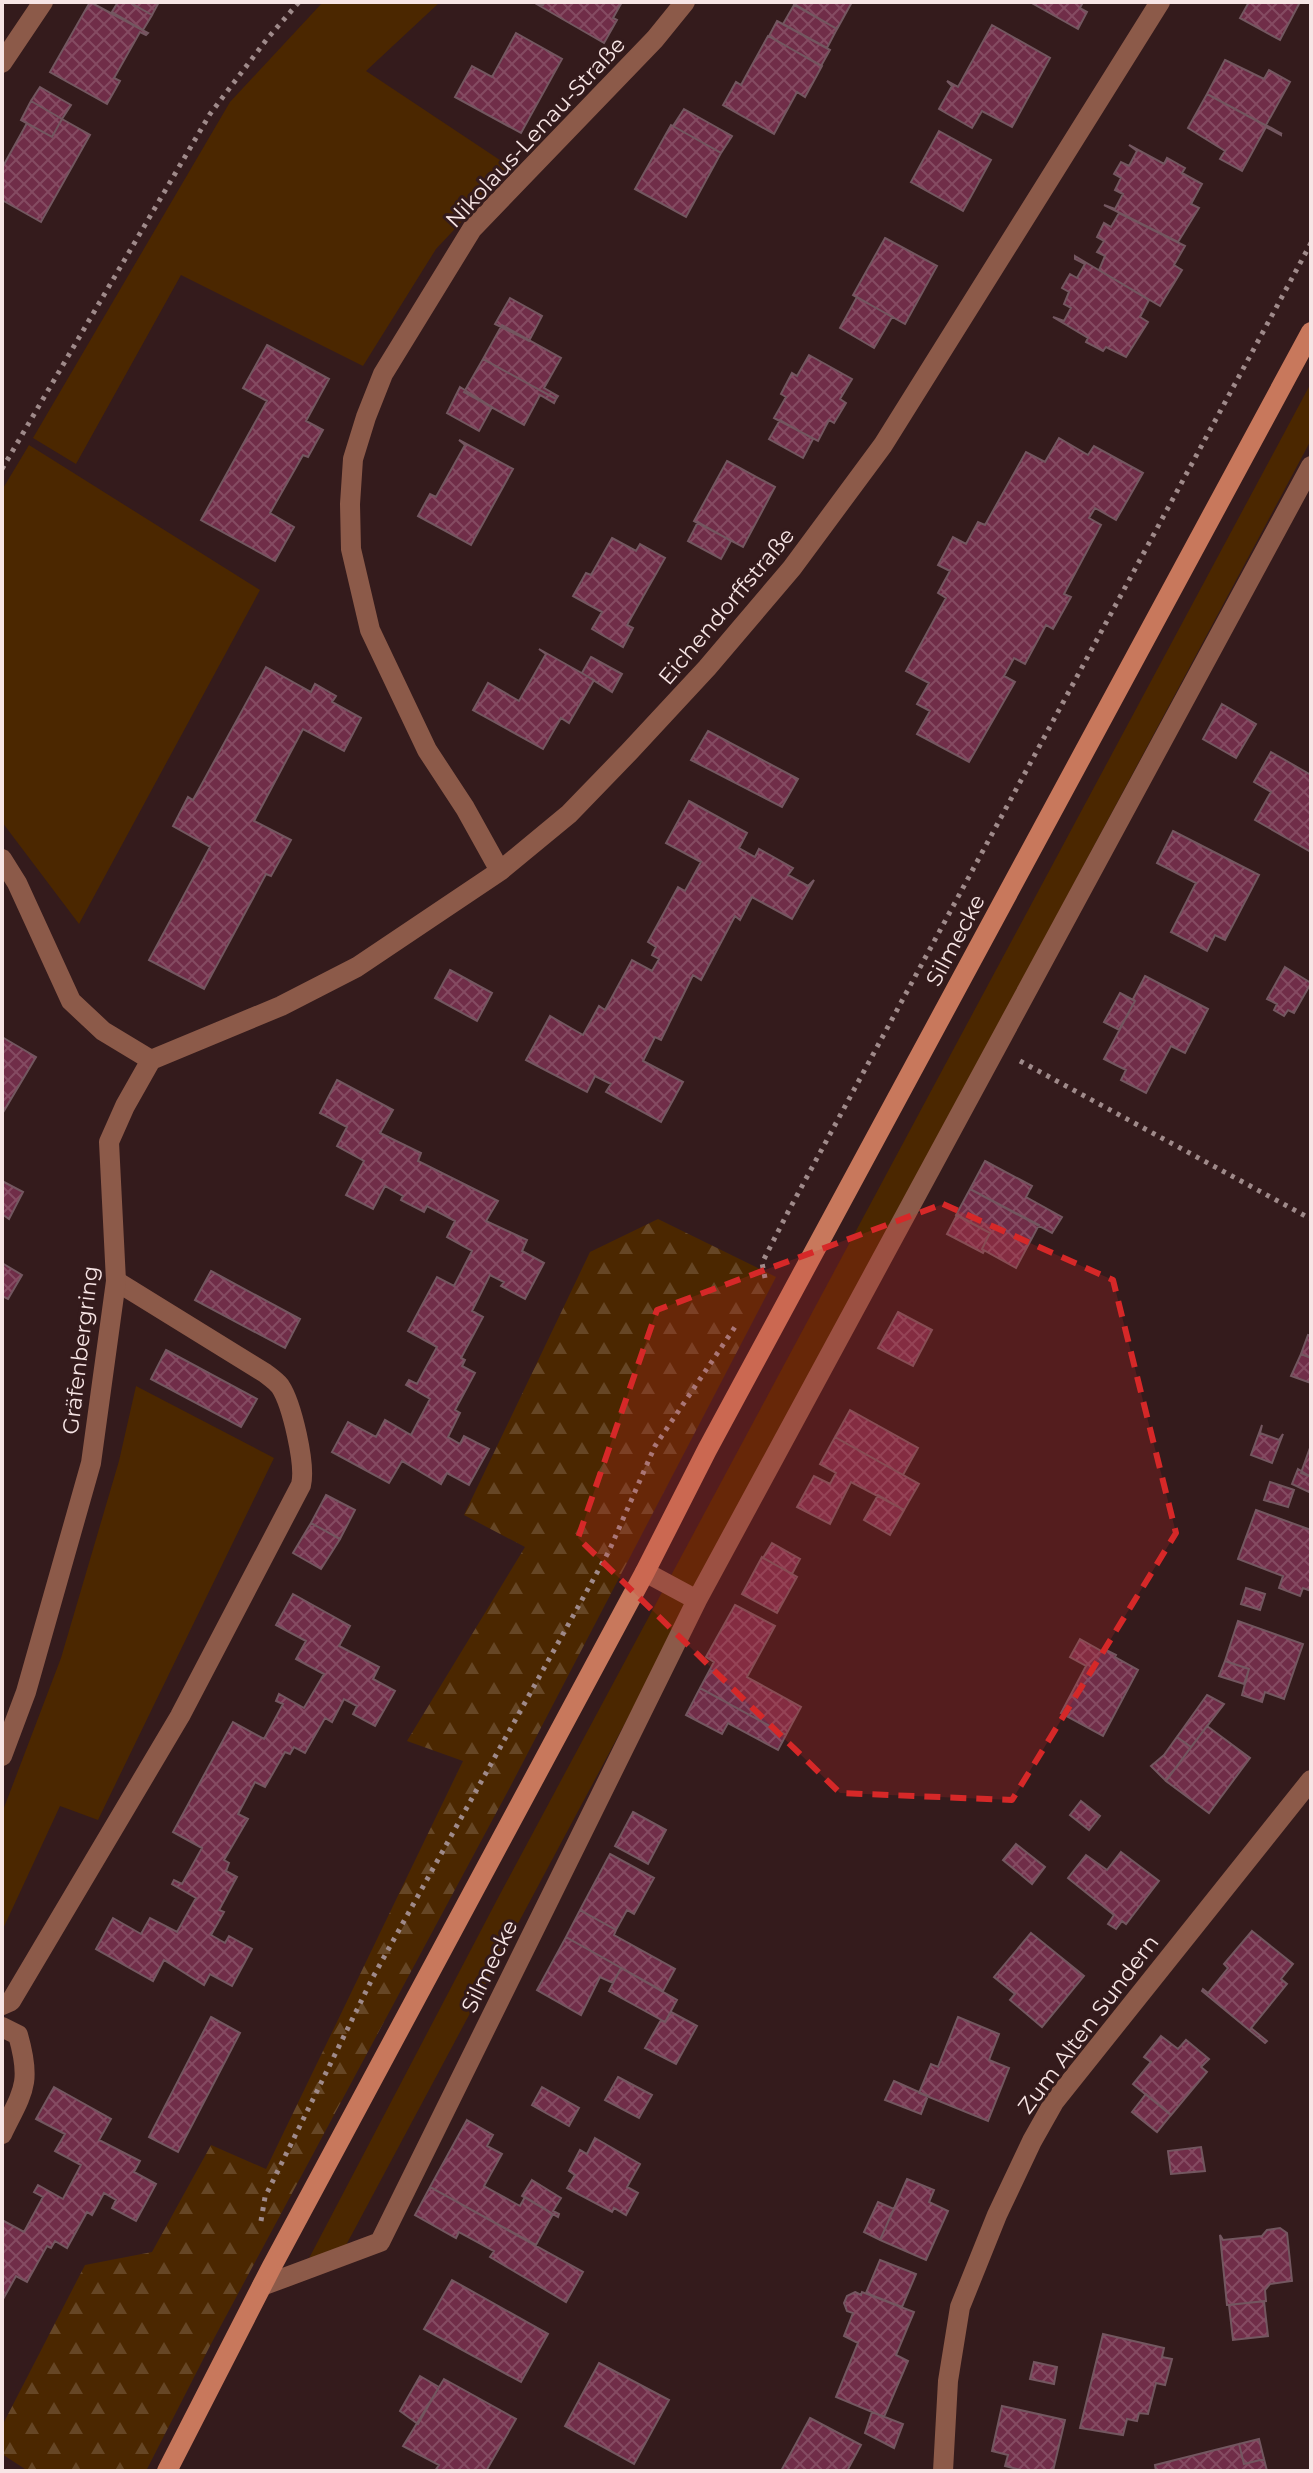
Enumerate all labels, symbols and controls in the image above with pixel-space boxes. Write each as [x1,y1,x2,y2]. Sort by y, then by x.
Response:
street label: Nikolaus-Lenau-Straße [440,31,631,233]
street label: Eichendorffstraße [653,522,800,690]
street label: Silmecke [920,890,991,991]
street label: Gräfenbergring [57,1264,104,1436]
street label: Silmecke [455,1915,524,2017]
street label: Zum Alten Sundern [1012,1930,1164,2119]

